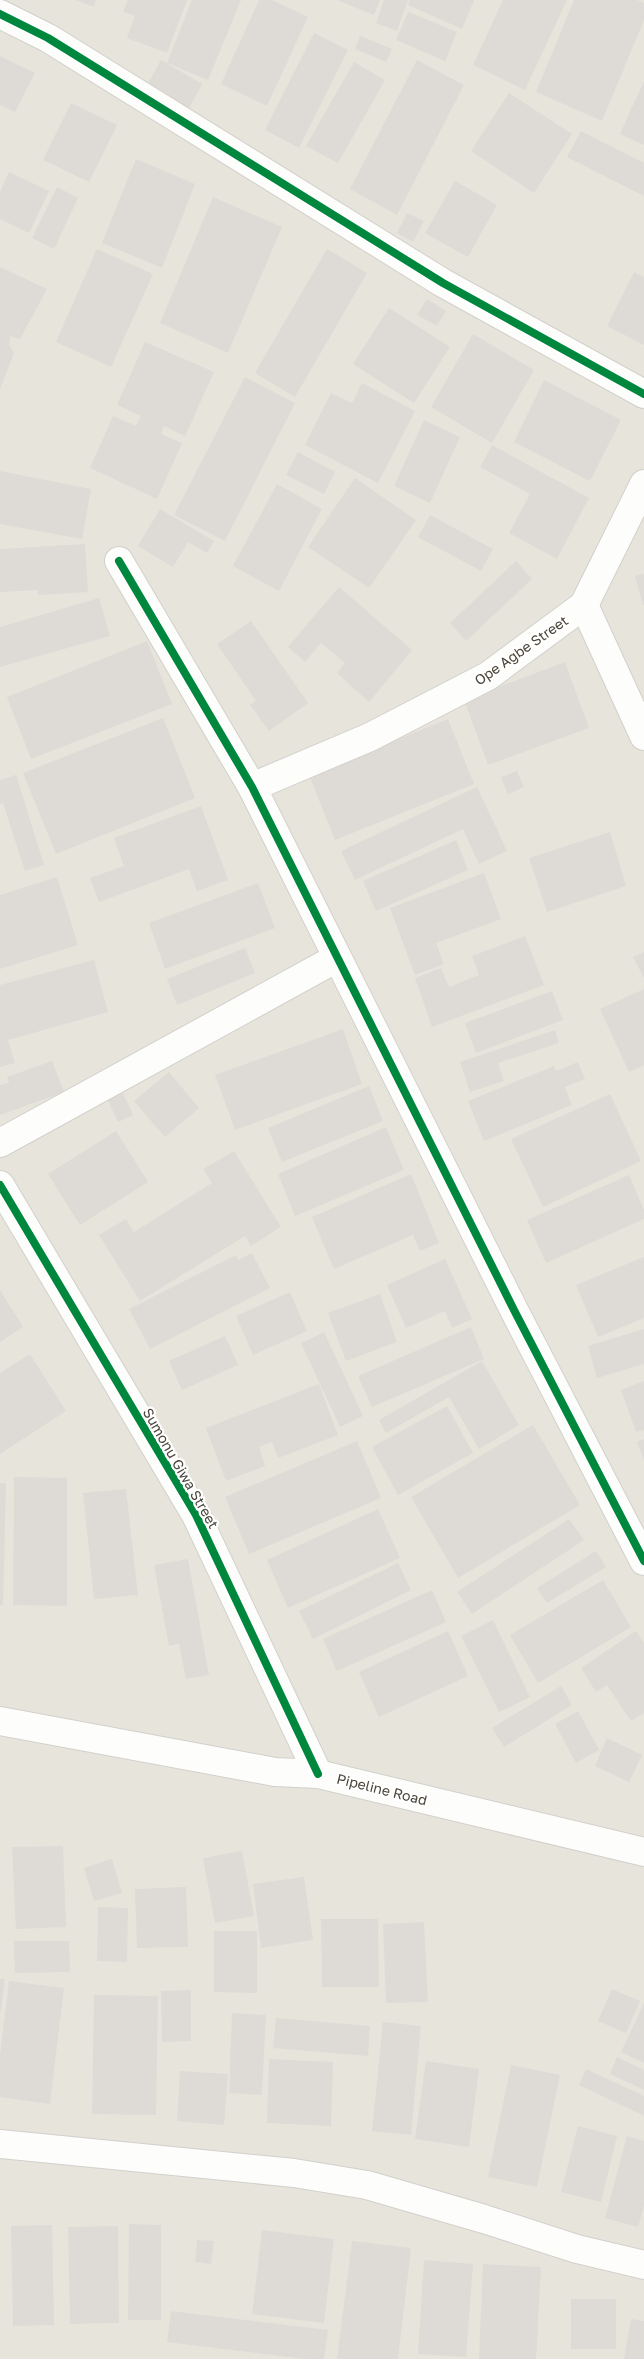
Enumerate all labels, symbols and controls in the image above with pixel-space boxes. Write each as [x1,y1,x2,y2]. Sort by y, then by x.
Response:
street label: Ope Agbe Street [471,611,571,689]
street label: Sumonu Giwa Street [140,1405,222,1531]
street label: Pipeline Road [335,1770,429,1808]

